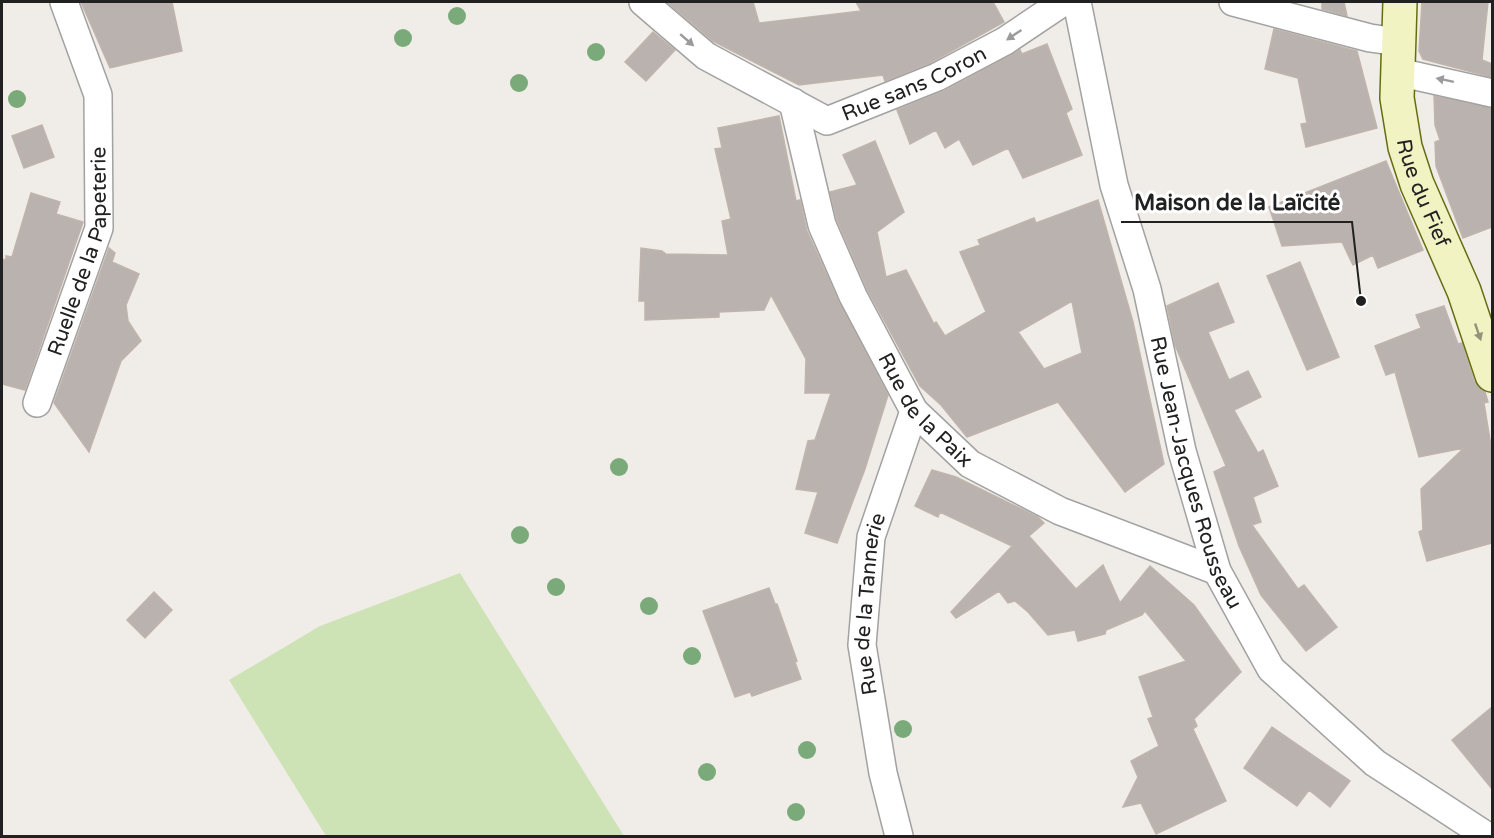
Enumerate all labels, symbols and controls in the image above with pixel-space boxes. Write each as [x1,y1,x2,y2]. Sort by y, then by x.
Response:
one-way arrow [1007,29,1023,41]
one-way arrow [679,33,694,46]
street label: Rue sans Coron [838,41,991,126]
one-way arrow [1436,75,1455,85]
street label: Rue du Fief [1391,137,1456,251]
street label: Ruelle de la Papeterie [42,146,112,359]
callout: Maison de la Laïcité [1121,182,1352,222]
text: Maison de la Laïcité [1134,190,1340,216]
one-way arrow [1474,323,1483,341]
street label: Rue Jean-Jacques Rousseau [1145,334,1248,613]
street label: Rue de la Paix [873,348,978,472]
street label: Rue de la Tannerie [849,509,891,697]

